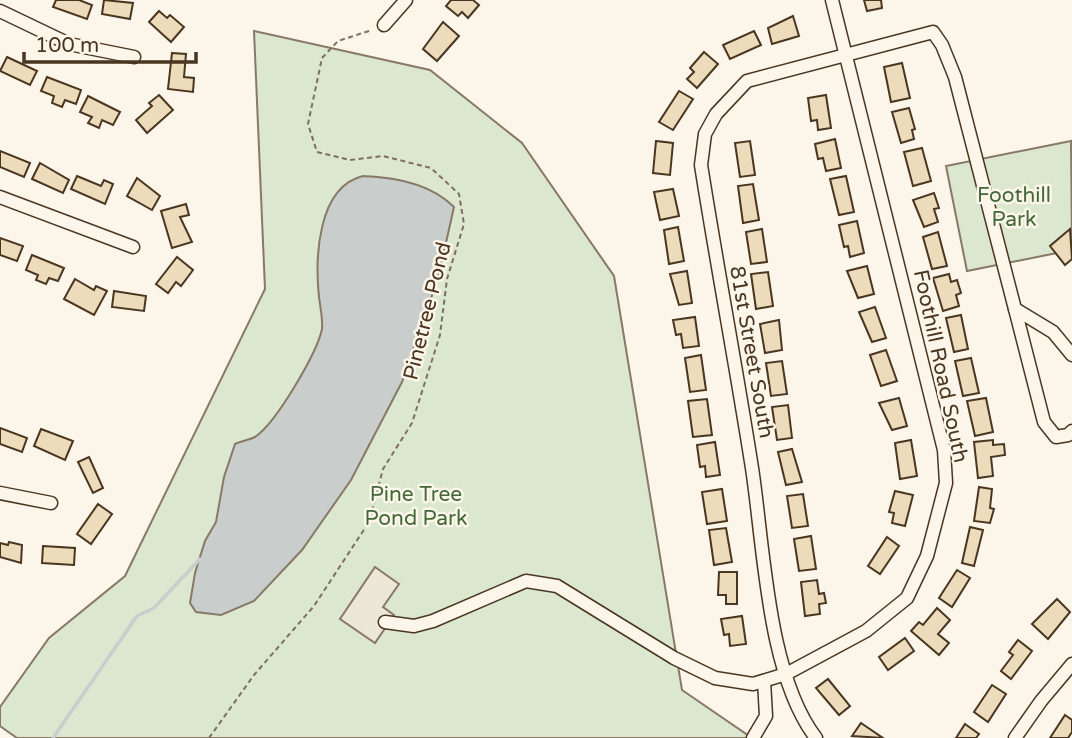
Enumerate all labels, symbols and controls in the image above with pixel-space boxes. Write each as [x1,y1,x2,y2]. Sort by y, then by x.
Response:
scale bar [24,21,196,65]
text: 100 m [35,33,99,58]
park label: Foothill Park [977,183,1051,232]
street label: Pinetree Pond [398,239,457,383]
street label: 81st Street South [724,264,779,440]
street label: Foothill Road South [908,267,973,465]
park label: Pine Tree Pond Park [365,482,467,531]

